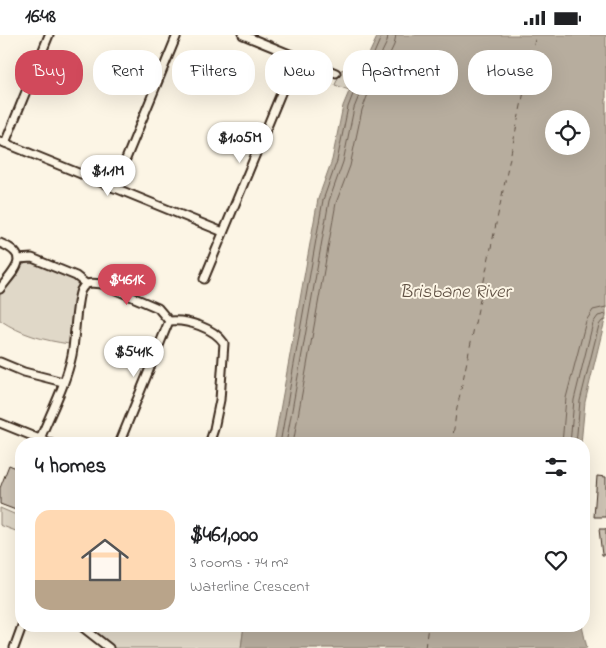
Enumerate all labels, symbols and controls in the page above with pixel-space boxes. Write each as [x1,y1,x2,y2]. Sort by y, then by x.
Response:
text: 16:48 [25,4,56,31]
chip: Buy [15,50,83,95]
chip: Rent [93,50,162,95]
chip: Filters [172,50,255,95]
chip: New [265,50,333,95]
chip: Apartment [343,50,458,95]
chip: House [468,50,552,95]
map controls [545,110,590,155]
button: locate [545,110,590,155]
pin: $1.05M [199,121,281,164]
text: $1.05M [218,126,262,150]
pin: $1.1M [73,155,143,197]
text: $1.1M [92,159,124,183]
pin: $461K [92,263,162,306]
text: $461K [109,268,145,292]
water label: Brisbane River [400,279,513,306]
pin: $541K [99,335,169,378]
text: $541K [115,340,153,364]
text: 4 homes [35,452,106,482]
icon: filters [542,453,570,481]
text: $461,000 [190,521,258,551]
icon: home [75,530,135,590]
icon: heart [542,546,570,574]
text: 3 rooms · 74 m² [190,551,289,575]
text: Waterline Crescent [190,575,310,599]

